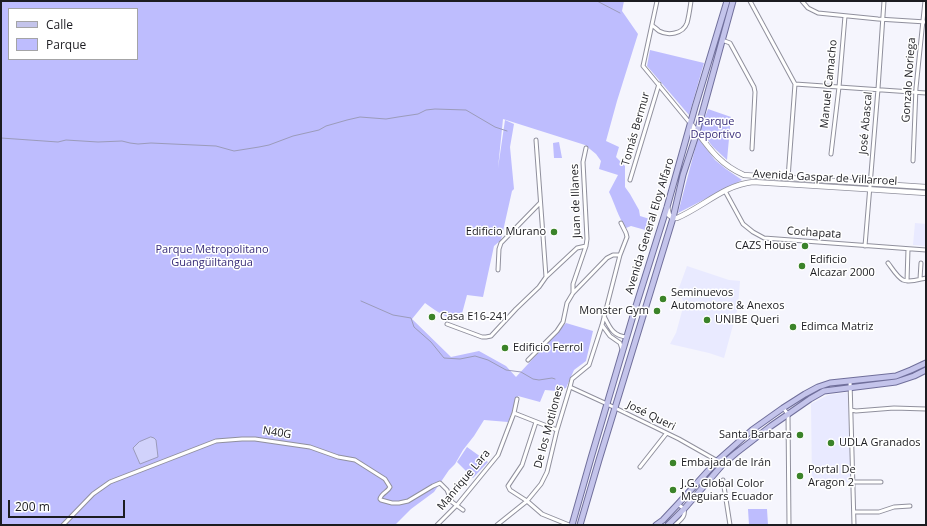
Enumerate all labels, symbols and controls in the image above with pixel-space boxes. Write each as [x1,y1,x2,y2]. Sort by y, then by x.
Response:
legend [8,8,138,60]
text: Calle [46,16,73,33]
text: Parque [46,36,86,53]
street label: Gonzalo Noriega [899,37,919,123]
street label: Manuel Camacho [818,39,840,129]
street label: Tomás Bermur [619,91,653,167]
street label: José Abascal [857,91,875,155]
park label: Parque Deportivo [691,115,741,141]
street label: Avenida General Eloy Alfaro [623,156,677,296]
street label: Juan de Illanes [568,164,584,238]
street label: Avenida Gaspar de Villarroel [752,168,898,188]
place label: Edificio Murano [466,225,546,239]
street label: Cochapata [786,225,842,241]
marker: Edificio Murano [549,227,559,237]
place label: CAZS House [735,239,797,253]
marker: CAZS House [800,241,810,251]
park label: Parque Metropolitano Guangüiltangua [155,243,269,269]
place label: Edificio Alcazar 2000 [810,253,875,279]
marker: Edificio Alcazar 2000 [797,261,807,271]
place label: Seminuevos Automotore & Anexos [671,286,784,312]
marker: Seminuevos Automotore & Anexos [658,294,668,304]
place label: Monster Gym [579,304,649,318]
marker: Monster Gym [652,306,662,316]
place label: Casa E16-241 [440,310,508,324]
marker: Casa E16-241 [427,312,437,322]
place label: UNIBE Queri [715,313,779,327]
marker: UNIBE Queri [702,315,712,325]
place label: Edimca Matriz [801,320,873,334]
marker: Edimca Matriz [788,322,798,332]
place label: Edificio Ferrol [513,341,583,355]
marker: Edificio Ferrol [500,343,510,353]
street label: De los Motilones [532,384,566,470]
street label: José Queri [624,399,678,433]
street label: N40G [262,424,292,442]
place label: Santa Barbara [719,428,792,442]
marker: Santa Barbara [795,430,805,440]
place label: UDLA Granados [839,436,921,450]
marker: UDLA Granados [826,438,836,448]
street label: Manrique Lara [435,447,493,513]
place label: Embajada de Irán [681,456,771,470]
marker: Embajada de Irán [668,458,678,468]
place label: Portal De Aragon 2 [808,463,856,489]
marker: Portal De Aragon 2 [795,471,805,481]
place label: J.G. Global Color Meguiars Ecuador [681,477,773,503]
marker: J.G. Global Color Meguiars Ecuador [668,485,678,495]
scale bar [10,492,127,518]
text: 200 m [15,498,50,515]

